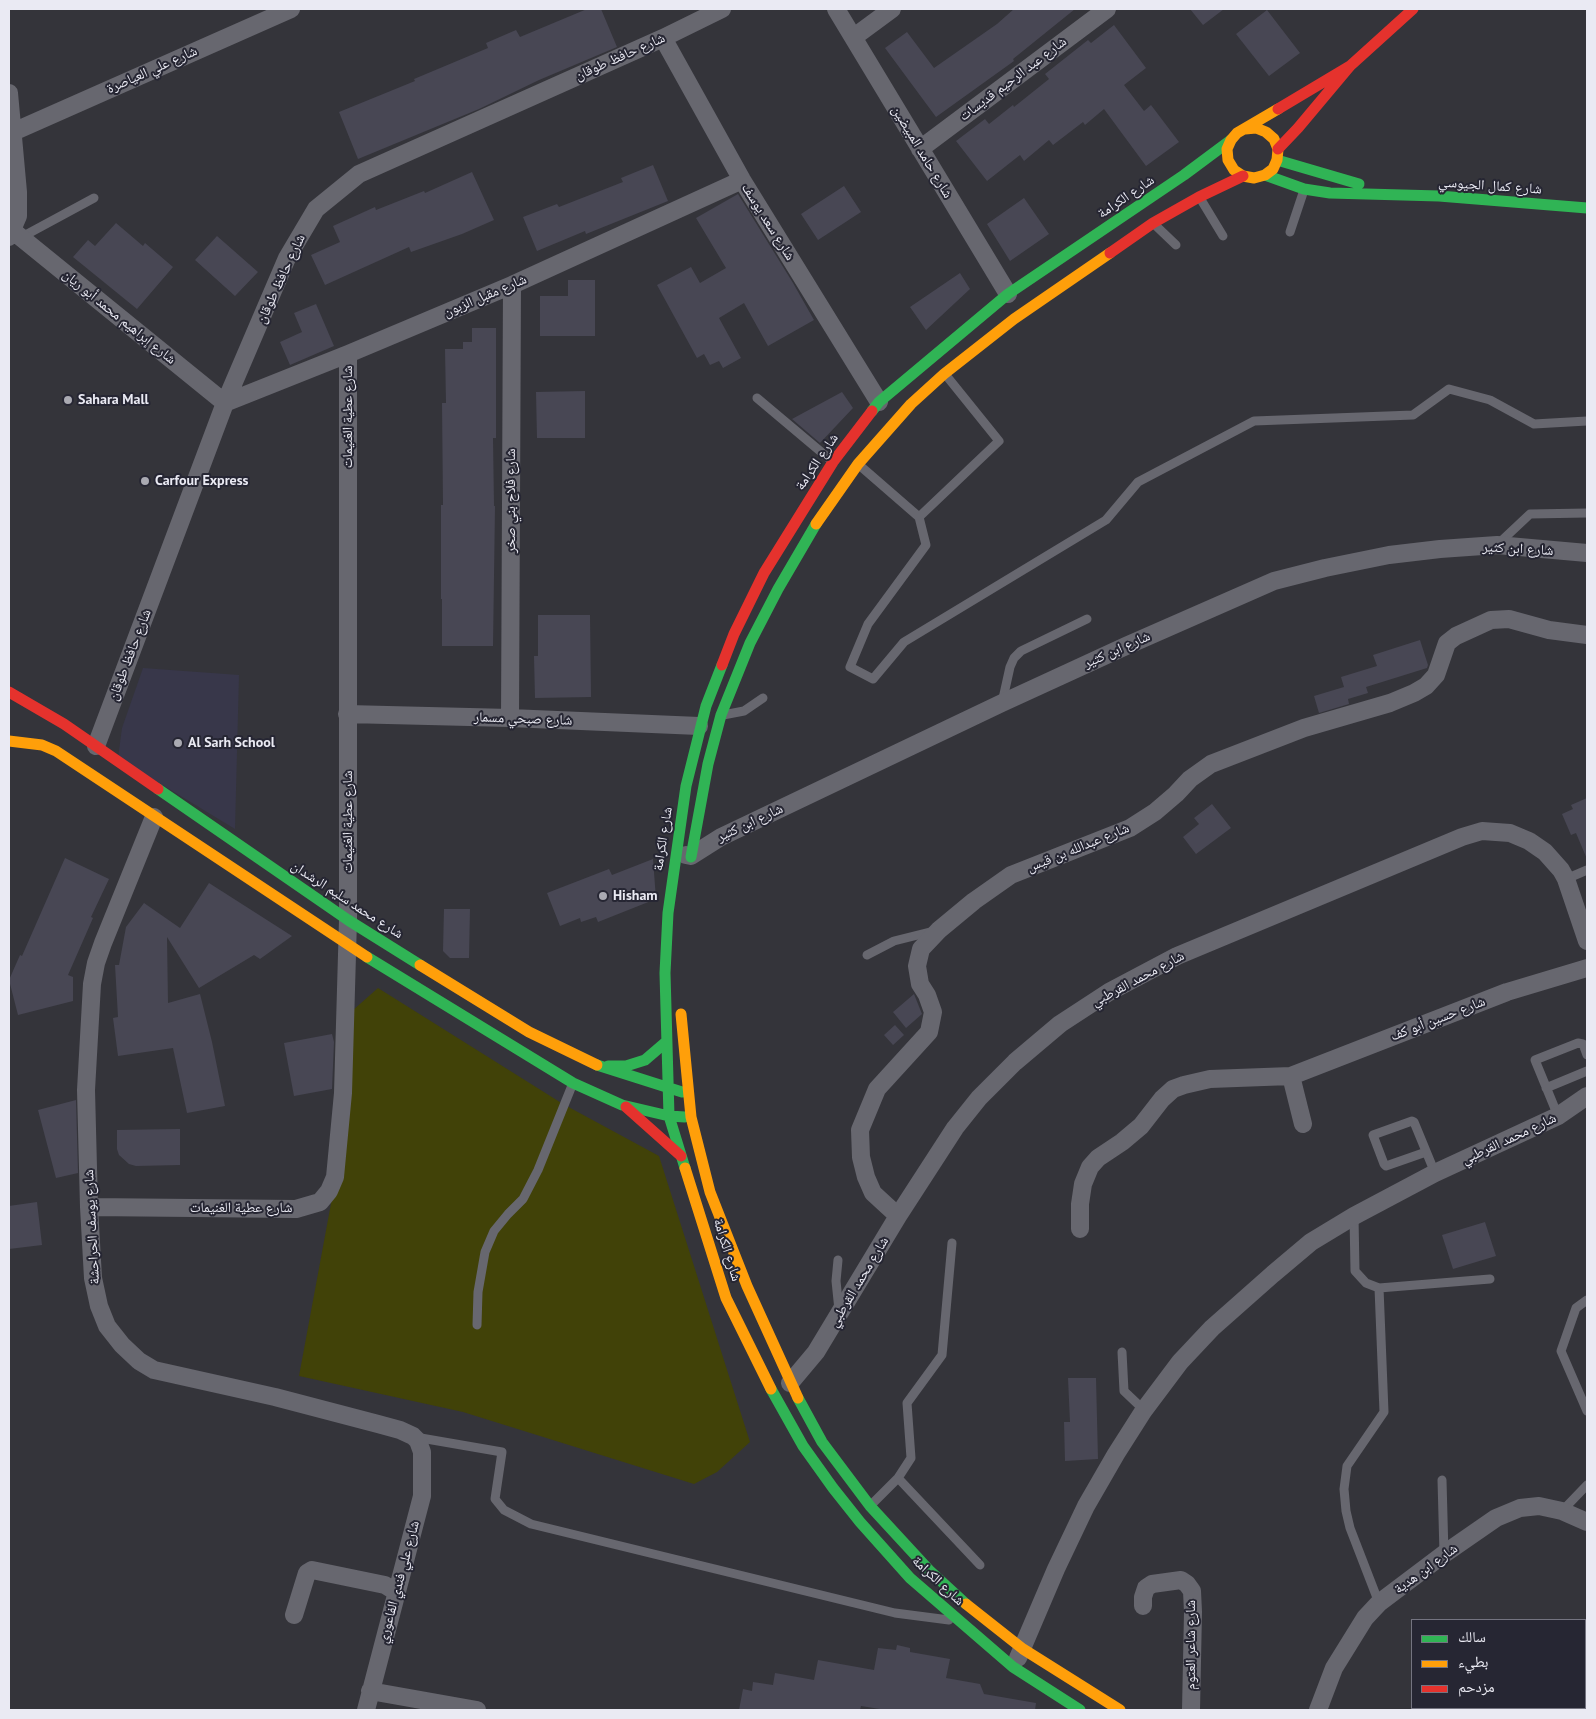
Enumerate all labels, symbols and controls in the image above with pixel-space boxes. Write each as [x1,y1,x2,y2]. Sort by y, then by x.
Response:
street label: شارع حافظ طوقان [572,30,668,84]
street label: شارع عبد الرحيم قديسات [956,33,1070,125]
street label: شارع علي العياصرة [104,43,200,97]
street label: شارع حامد المبيضين [888,103,956,201]
street label: شارع الكرامة [1094,172,1158,222]
street label: شارع كمال الجيوسي [1438,174,1542,198]
street label: شارع سعد يوسف [738,180,798,264]
street label: شارع حافظ طوقان [253,232,309,326]
street label: شارع إبراهيم محمد أبو ريان [59,266,179,368]
street label: شارع مقبل الزبون [441,271,529,321]
street label: شارع عطية الغنيمات [340,366,356,468]
place label: Sahara Mall [78,392,149,408]
marker: Sahara Mall [62,394,74,406]
street label: شارع الكرامة [792,430,842,494]
street label: شارع فلاح بني صخر [503,449,519,553]
place label: Carfour Express [155,473,249,489]
marker: Carfour Express [139,475,151,487]
street label: شارع ابن كثير [1482,539,1554,559]
street label: شارع حافظ طوقان [105,607,155,703]
street label: شارع ابن كثير [1081,628,1153,672]
street label: شارع صبحي مسمار [473,709,573,729]
place label: Al Sarh School [188,735,275,751]
marker: Al Sarh School [172,737,184,749]
street label: شارع عطية الغنيمات [340,771,356,873]
street label: شارع ابن كثير [714,800,786,846]
street label: شارع الكرامة [650,806,676,872]
street label: شارع عبدالله بن قيس [1024,820,1132,876]
street label: شارع محمد سليم الرشدان [288,857,406,943]
place label: Hisham [613,888,658,904]
marker: Hisham [597,890,609,902]
street label: شارع محمد القرطبي [1089,948,1187,1010]
street label: شارع حسين أبو كف [1388,993,1488,1045]
street label: شارع محمد القرطبي [1459,1110,1559,1168]
street label: شارع يوسف الحراحشة [81,1169,103,1285]
street label: شارع عطية الغنيمات [190,1200,292,1216]
street label: شارع الكرامة [709,1217,745,1283]
street label: شارع محمد القرطبي [825,1234,893,1330]
street label: شارع علي فندي الفاعوري [375,1519,423,1645]
street label: شارع ابن هدية [1391,1540,1461,1598]
street label: شارع الكرامة [909,1553,967,1609]
street label: شارع شاعر العتوم [1183,1600,1199,1690]
legend [1411,1619,1586,1709]
text: سالك [1458,1627,1486,1646]
text: بطيء [1458,1652,1488,1671]
text: مزدحم [1458,1677,1495,1696]

